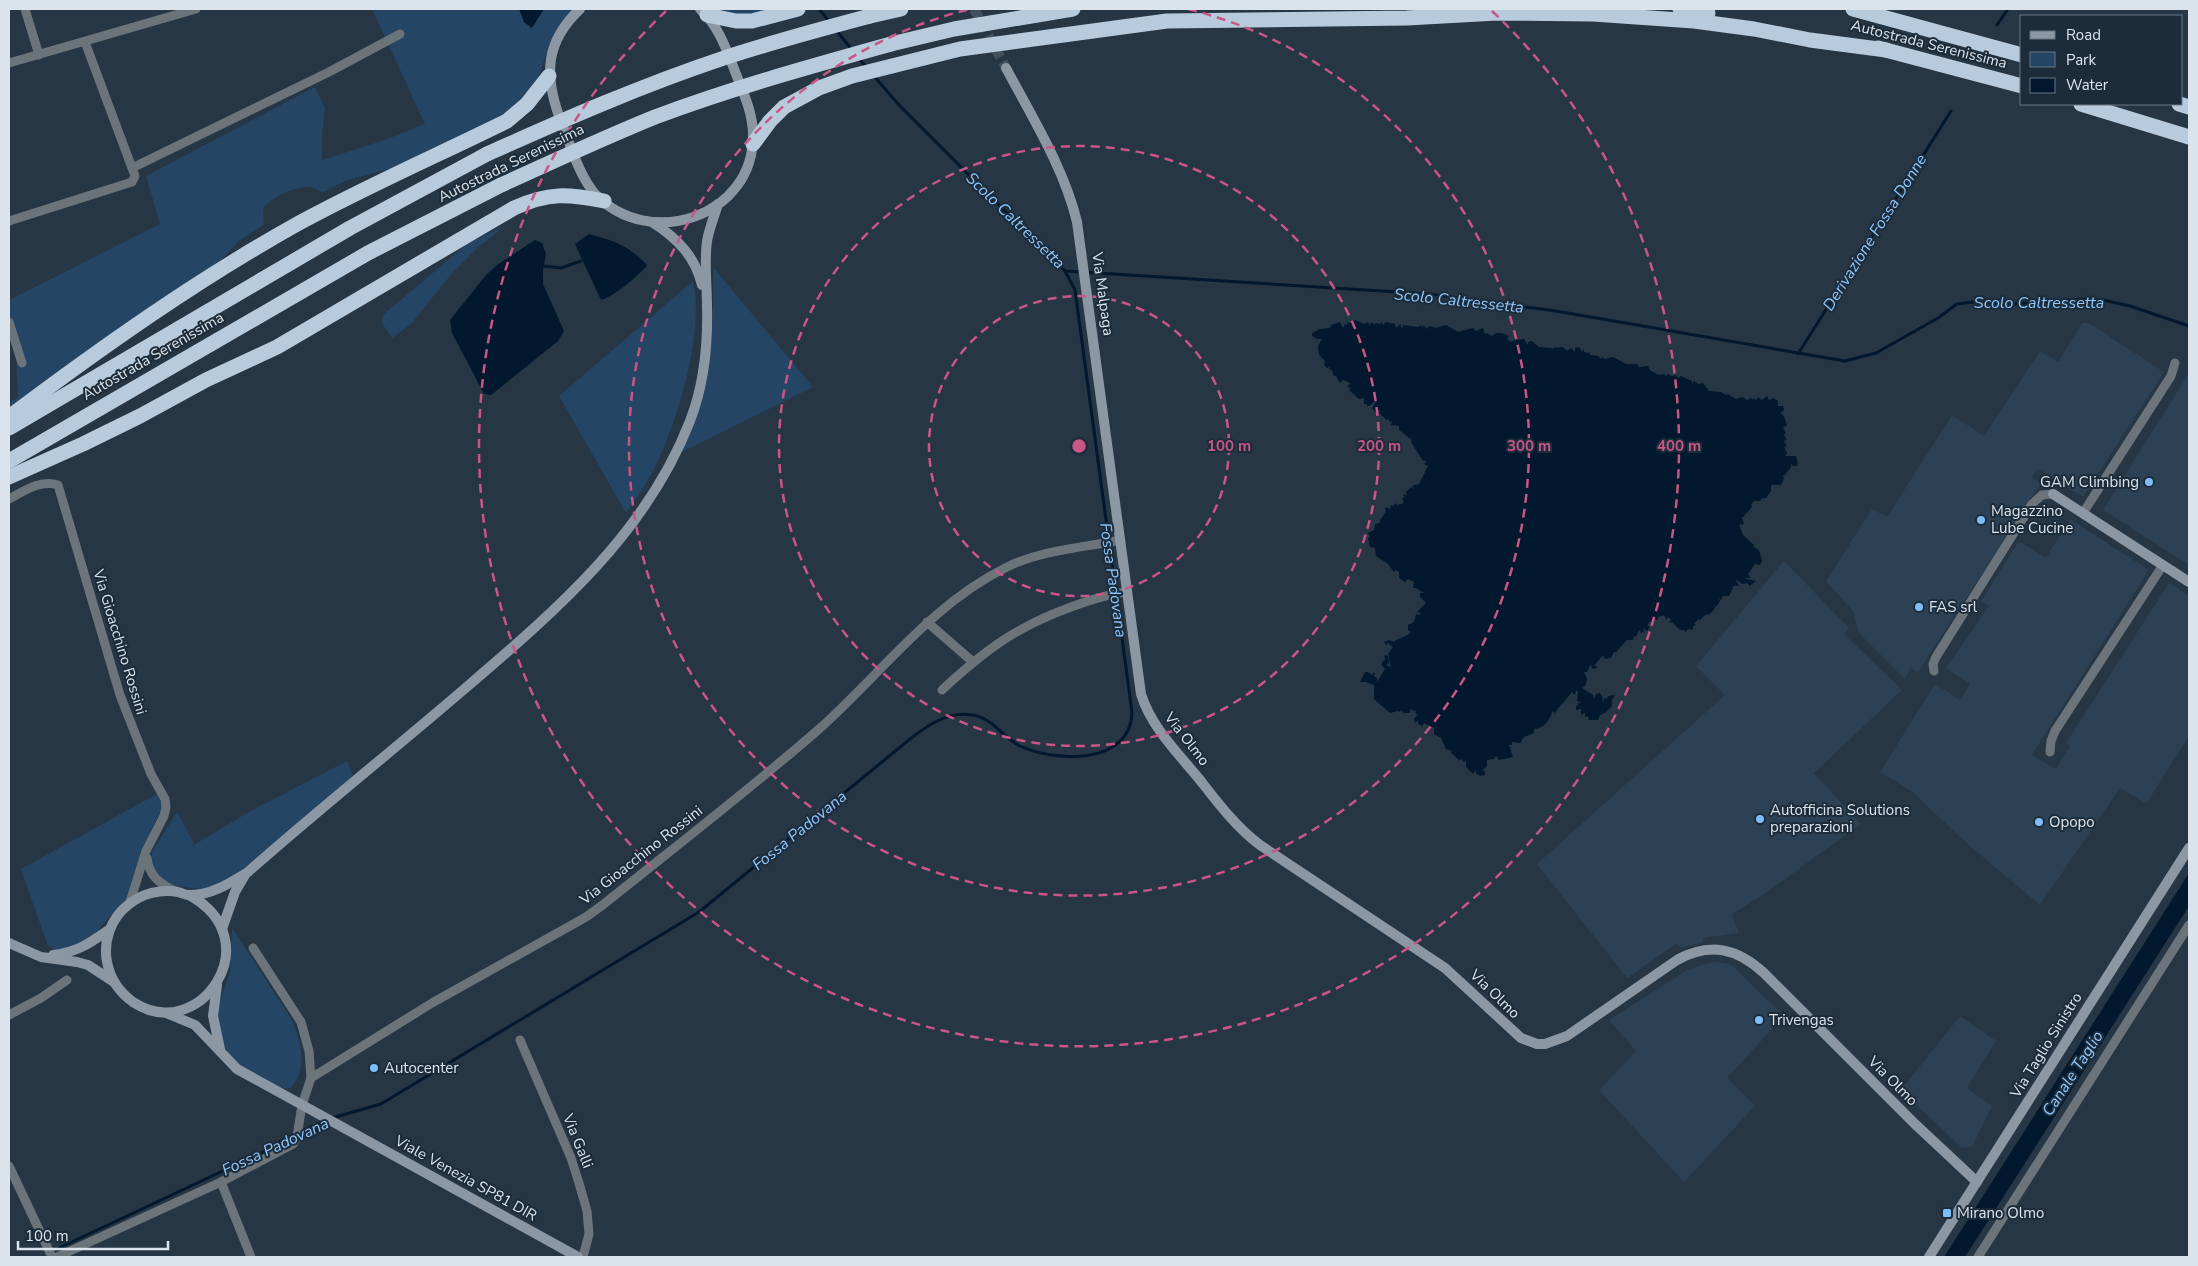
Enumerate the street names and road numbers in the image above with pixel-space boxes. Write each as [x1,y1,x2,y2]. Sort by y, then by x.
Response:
street label: Autostrada Serenissima [1849,15,2009,73]
street label: Autostrada Serenissima [435,119,587,207]
street label: Via Malpaga [1087,250,1119,337]
street label: Autostrada Serenissima [79,307,227,405]
street label: Via Gioacchino Rossini [88,566,152,717]
street label: Via Olmo [1159,707,1214,770]
street label: Via Gioacchino Rossini [575,801,707,910]
street label: Via Olmo [1465,964,1525,1023]
street label: Via Taglio Sinistro [2005,988,2087,1102]
street label: Via Olmo [1863,1051,1922,1110]
street label: Via Galli [558,1110,598,1171]
street label: Viale Venezia SP81 DIR [390,1130,541,1225]

